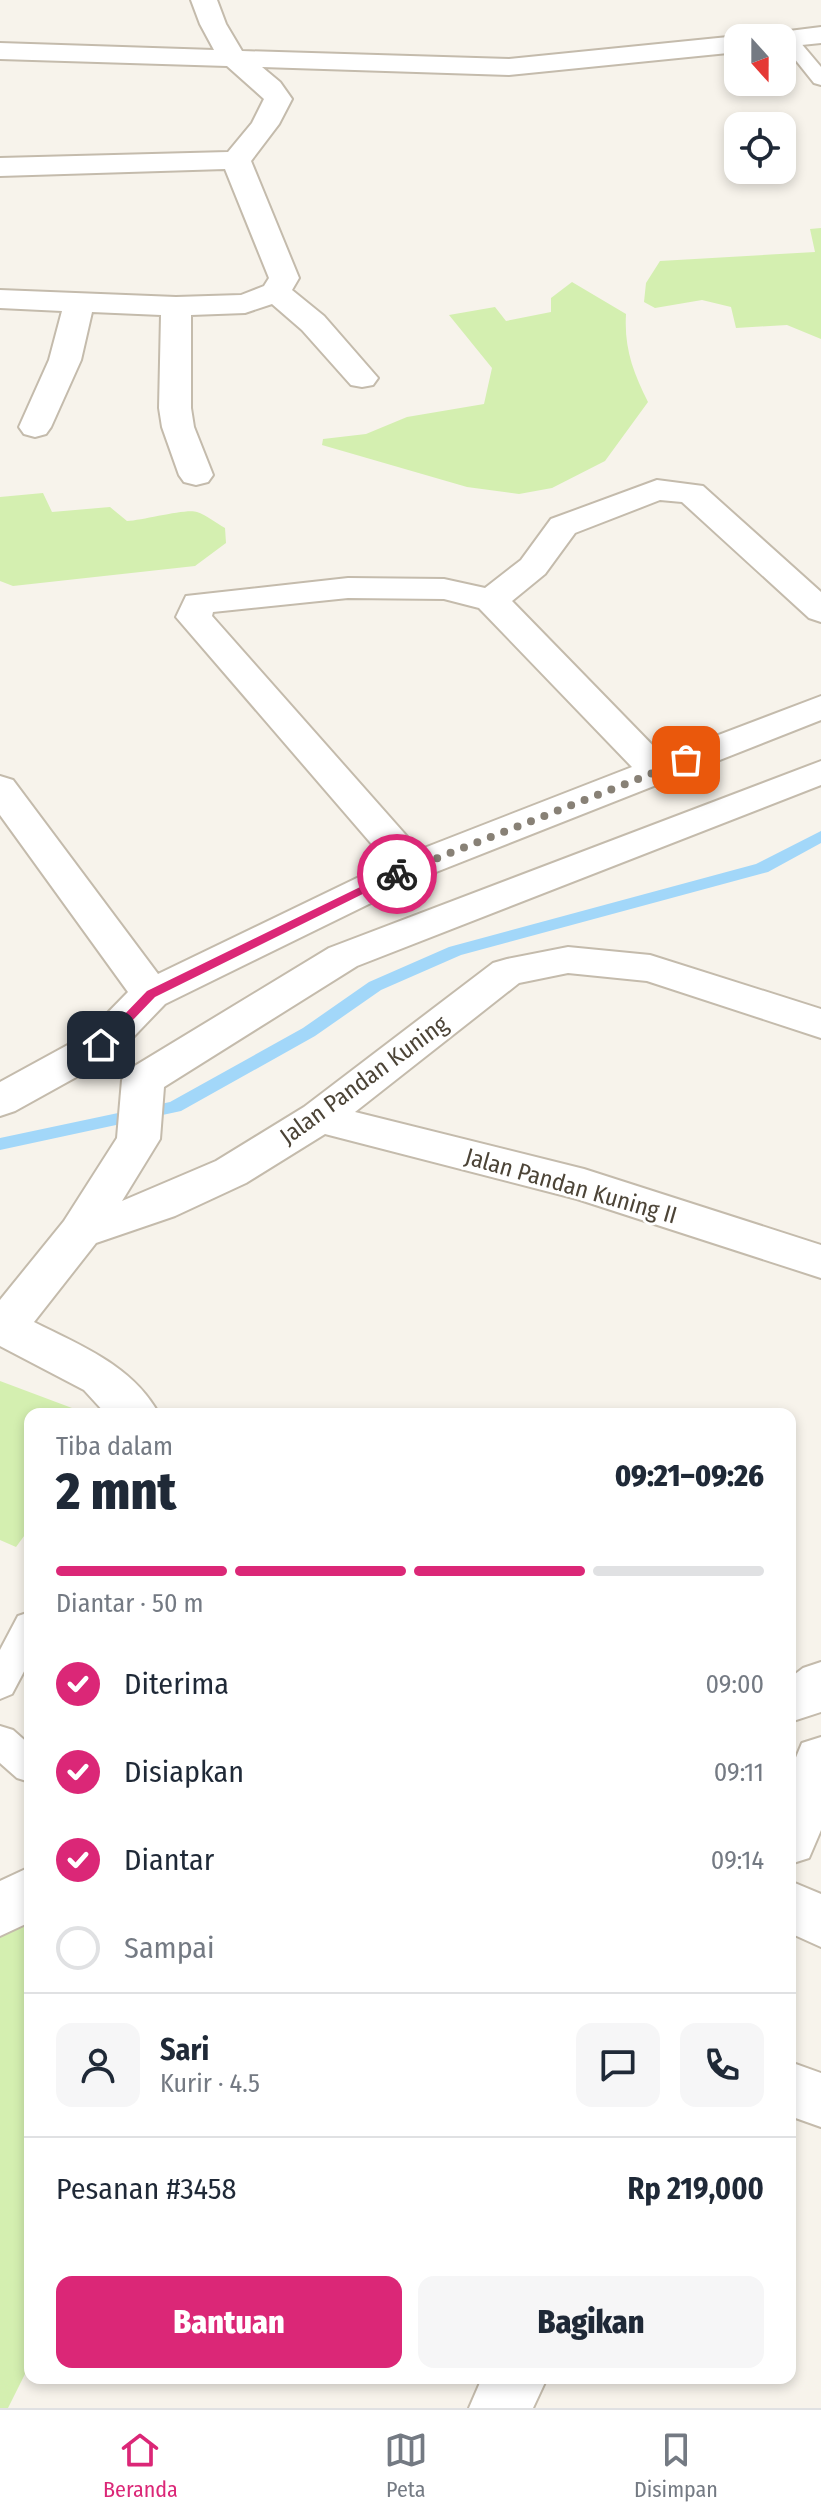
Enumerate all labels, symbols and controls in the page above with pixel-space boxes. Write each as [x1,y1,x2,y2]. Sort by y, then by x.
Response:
north arrow [724,24,796,96]
map controls [724,24,796,184]
button: locate [724,112,796,184]
pin [652,726,720,794]
icon: bag [664,738,708,782]
courier [357,834,437,914]
icon: bike [375,852,419,896]
street label: Jalan Pandan Kuning [275,1009,454,1150]
pin [67,1011,135,1079]
icon: home [79,1023,123,1067]
street label: Jalan Pandan Kuning II [462,1142,680,1230]
text: Tiba dalam [56,1431,173,1462]
text: 09:21–09:26 [615,1458,764,1494]
text: 2 mnt [56,1460,176,1523]
text: Diantar · 50 m [56,1588,204,1619]
icon: check [56,1662,100,1706]
text: Diterima [124,1666,229,1702]
text: 09:00 [705,1669,764,1700]
icon: check [56,1750,100,1794]
text: Disiapkan [124,1754,244,1790]
text: 09:11 [714,1757,764,1788]
icon: check [56,1838,100,1882]
text: Diantar [124,1842,214,1878]
text: 09:14 [711,1845,764,1876]
text: Sampai [124,1930,215,1966]
button: person [56,2023,140,2107]
button: chat [576,2023,660,2107]
button: phone [680,2023,764,2107]
text: Sari [160,2032,209,2068]
text: Kurir · 4.5 [160,2068,260,2099]
text: Pesanan #3458 [56,2171,237,2207]
text: Rp 219,000 [628,2171,764,2207]
button: Bantuan [56,2276,402,2368]
button: Bagikan [418,2276,764,2368]
tab: Beranda [103,2428,178,2503]
tab: Peta [384,2428,428,2503]
tab: Disimpan [634,2428,718,2503]

